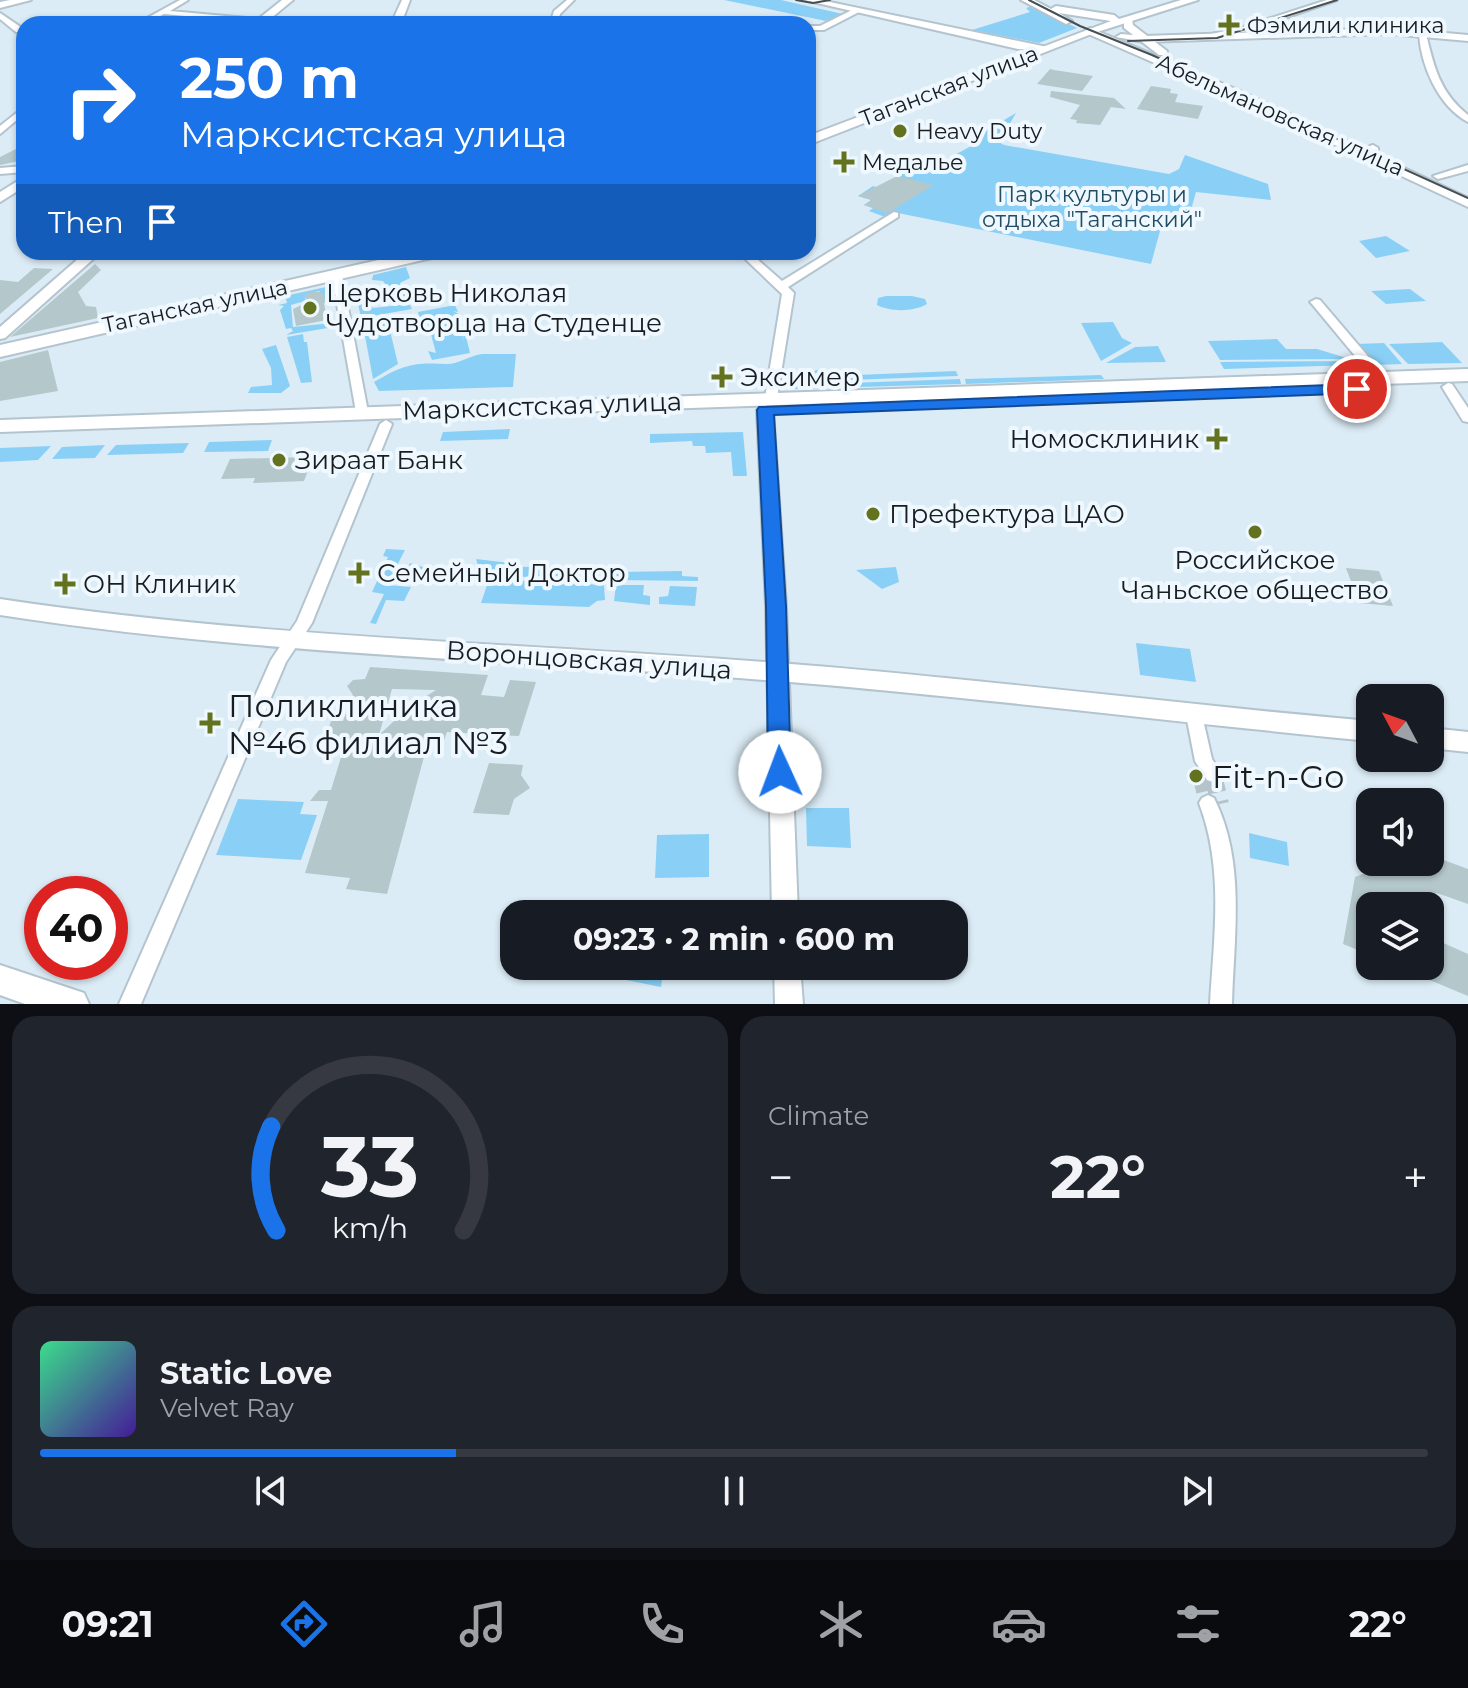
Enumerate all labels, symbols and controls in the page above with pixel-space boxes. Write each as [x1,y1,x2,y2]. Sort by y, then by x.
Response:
place label: Фэмили клиника [1247,12,1444,39]
marker: Фэмили клиника [1218,14,1240,36]
street label: Таганская улица [856,40,1042,132]
text: 250 m [180,44,359,112]
icon: right [48,48,152,152]
street label: Абельмановская улица [1152,48,1408,182]
text: Марксистская улица [180,112,567,156]
place label: Heavy Duty [916,118,1042,145]
marker: Heavy Duty [891,122,909,140]
place label: Медалье [862,149,964,176]
marker: Медалье [833,151,855,173]
park label: Парк культуры и отдыха "Таганский" [982,181,1202,233]
icon: arrive [140,200,184,244]
text: Then [48,204,124,241]
street label: Таганская улица [100,273,290,339]
place label: Церковь Николая Чудотворца на Студенце [326,277,662,339]
marker: Церковь Николая Чудотворца на Студенце [301,299,319,317]
pin [1323,355,1391,423]
place label: Эксимер [740,361,860,393]
marker: Эксимер [711,366,733,388]
icon: arrive [1335,367,1379,411]
street label: Марксистская улица [402,385,682,427]
place label: Номосклиник [1009,423,1199,455]
marker: Номосклиник [1206,428,1228,450]
place label: Зираат Банк [295,444,463,476]
marker: Зираат Банк [270,451,288,469]
place label: Префектура ЦАО [889,498,1125,530]
marker: Префектура ЦАО [864,505,882,523]
marker: Российское Чаньское общество [1246,523,1264,541]
place label: Российское Чаньское общество [1121,544,1389,606]
place label: Семейный Доктор [377,557,626,589]
marker: Семейный Доктор [348,562,370,584]
place label: ОН Клиник [83,568,236,600]
marker: ОН Клиник [54,573,76,595]
street label: Воронцовская улица [445,634,733,686]
north arrow [1356,684,1444,772]
map controls [1356,684,1444,980]
place label: Поликлиника №46 филиал №3 [228,686,508,762]
marker: Поликлиника №46 филиал №3 [199,712,221,734]
position arrow [738,730,822,814]
place label: Fit-n-Go [1212,757,1344,796]
marker: Fit-n-Go [1187,767,1205,785]
button: sound [1356,788,1444,876]
speed limit sign: 40 [24,876,128,980]
button: layers [1356,892,1444,980]
text: 09:23 · 2 min · 600 m [573,921,895,958]
text: Climate [768,1100,869,1132]
text: 33 [320,1116,419,1218]
text: 22° [1050,1140,1146,1213]
text: − [768,1150,793,1204]
text: + [1403,1150,1428,1204]
text: km/h [332,1210,408,1245]
text: Static Love [160,1355,332,1392]
text: Velvet Ray [160,1392,294,1424]
icon: previous [249,1469,293,1513]
icon: pause [712,1469,756,1513]
icon: next [1175,1469,1219,1513]
icon: directions [276,1596,332,1652]
icon: music [455,1596,511,1652]
icon: phone [634,1596,690,1652]
icon: climate [813,1596,869,1652]
icon: car [991,1596,1047,1652]
icon: filters [1170,1596,1226,1652]
text: 09:21 [61,1602,154,1646]
text: 22° [1349,1602,1407,1646]

